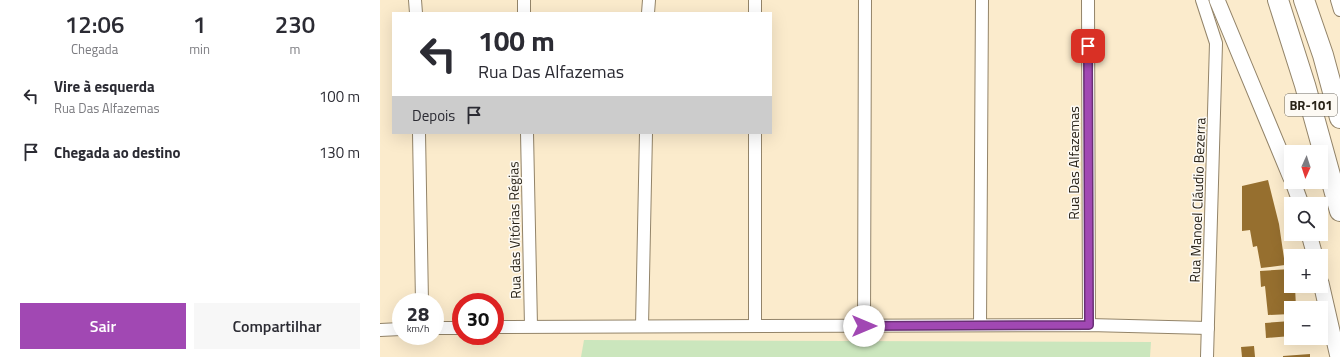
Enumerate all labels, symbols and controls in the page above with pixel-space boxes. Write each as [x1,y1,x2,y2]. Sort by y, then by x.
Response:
text: 12:06 [65,6,124,42]
text: 1 [193,6,206,42]
text: 230 [275,6,315,42]
text: 100 m [478,19,555,62]
icon: left [412,28,464,80]
pin [1071,29,1105,63]
icon: arrive [1077,35,1099,57]
text: Chegada [71,39,118,59]
text: min [189,39,210,59]
text: m [290,39,300,59]
text: Rua Das Alfazemas [478,58,624,85]
text: Vire à esquerda [54,75,155,98]
icon: left [20,85,42,107]
text: 100 m [319,85,360,108]
road number: BR-101 [1285,94,1337,116]
text: Rua Das Alfazemas [54,98,159,118]
text: Depois [412,104,455,127]
icon: arrive [463,104,485,126]
street label: Rua Das Alfazemas [1063,106,1084,220]
street label: Rua Manoel Cláudio Bezerra [1184,117,1210,283]
icon: arrive [20,141,42,163]
text: Chegada ao destino [54,141,180,164]
text: 130 m [319,141,360,164]
north arrow [1284,145,1328,189]
map controls [1284,145,1328,345]
street label: Rua das Vitórias Régias [502,161,526,299]
button: search [1284,197,1328,241]
button: + [1284,249,1328,293]
speed limit sign: 30 [452,293,504,345]
text: 28 [407,298,429,329]
button: − [1284,301,1328,345]
button: Sair [20,303,186,349]
button: Compartilhar [194,303,360,349]
position arrow [843,305,885,347]
text: km/h [407,321,429,336]

